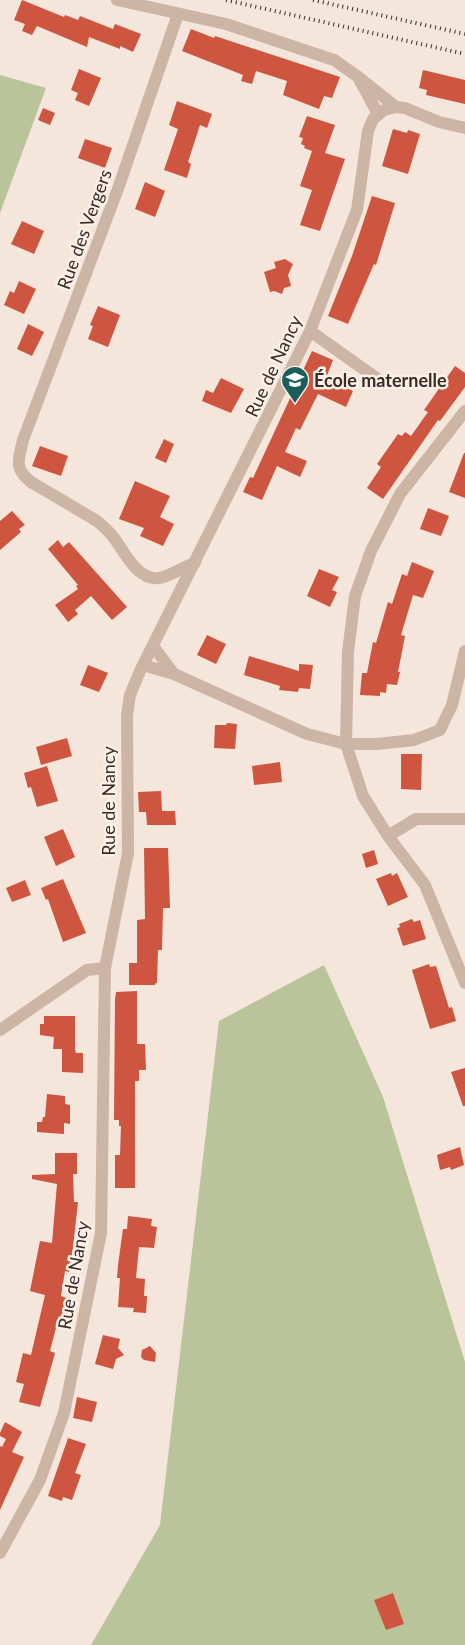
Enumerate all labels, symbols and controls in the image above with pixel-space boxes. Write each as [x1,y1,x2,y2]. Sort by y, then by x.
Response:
street label: Rue des Vergers [52,166,116,292]
street label: Rue de Nancy [240,311,306,420]
school or university icon: École maternelle [280,365,310,404]
place label: École maternelle [314,369,447,391]
street label: Rue de Nancy [97,745,119,856]
street label: Rue de Nancy [53,1218,93,1331]

